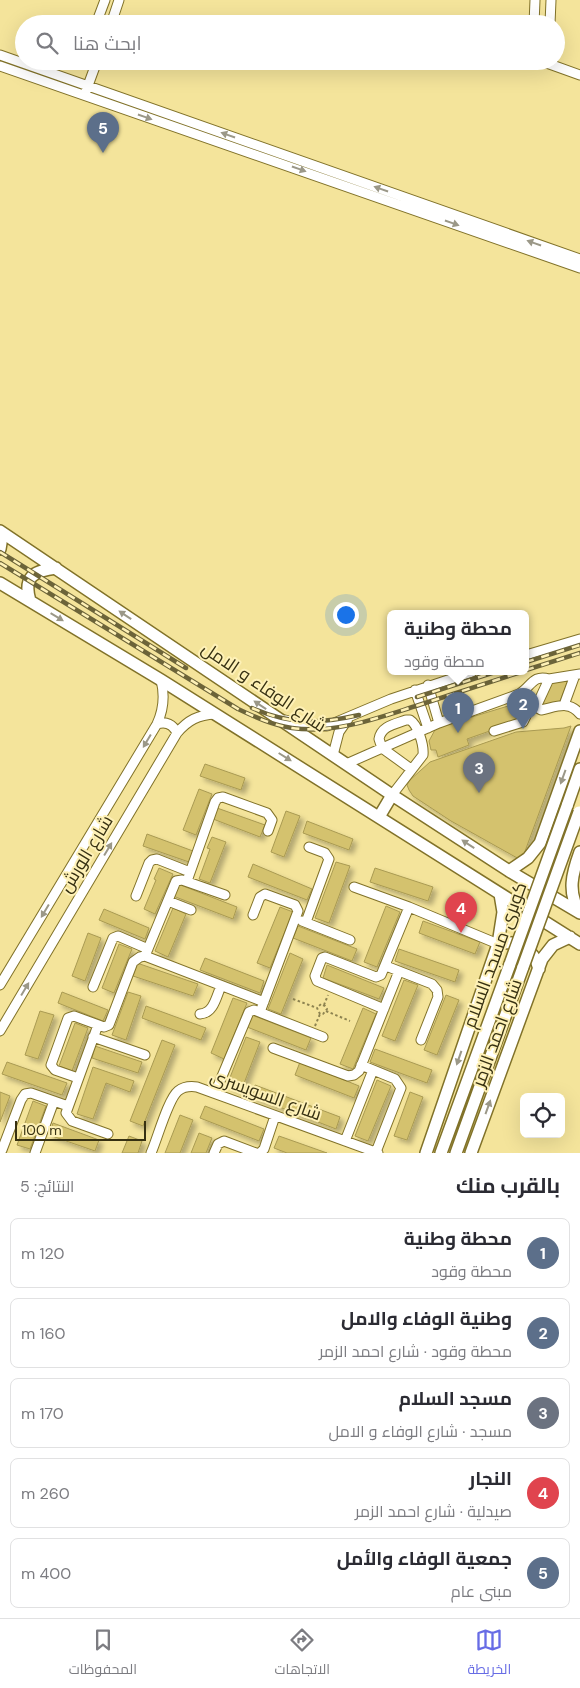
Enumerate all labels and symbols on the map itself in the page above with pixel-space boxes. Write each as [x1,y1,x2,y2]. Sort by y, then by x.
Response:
pin: 5 [87,112,119,153]
one-way arrow [138,113,153,121]
one-way arrow [220,130,235,138]
one-way arrow [291,166,306,174]
one-way arrow [373,184,388,192]
one-way arrow [445,219,460,227]
one-way arrow [526,239,541,247]
your location [333,602,359,628]
one-way arrow [118,610,132,620]
one-way arrow [50,613,63,622]
street label: شارع الوفاء و الامل [197,636,331,738]
pin: 2 [507,688,539,729]
pin: 1 [442,692,474,733]
one-way arrow [253,700,267,710]
one-way arrow [142,735,151,748]
pin: 3 [463,752,495,793]
one-way arrow [278,753,291,762]
one-way arrow [559,770,567,785]
street label: شارع الورش [53,811,119,897]
one-way arrow [461,839,474,849]
one-way arrow [103,842,112,855]
street label: كوبرى مسجد السلام [457,879,533,1031]
pin: 4 [445,892,477,933]
one-way arrow [40,904,49,917]
street label: شارع احمد الزمر [466,976,528,1091]
one-way arrow [20,982,29,995]
one-way arrow [454,1051,462,1066]
street label: شارع السويسرى [207,1064,325,1126]
one-way arrow [484,1099,492,1114]
scale bar [15,1118,146,1141]

